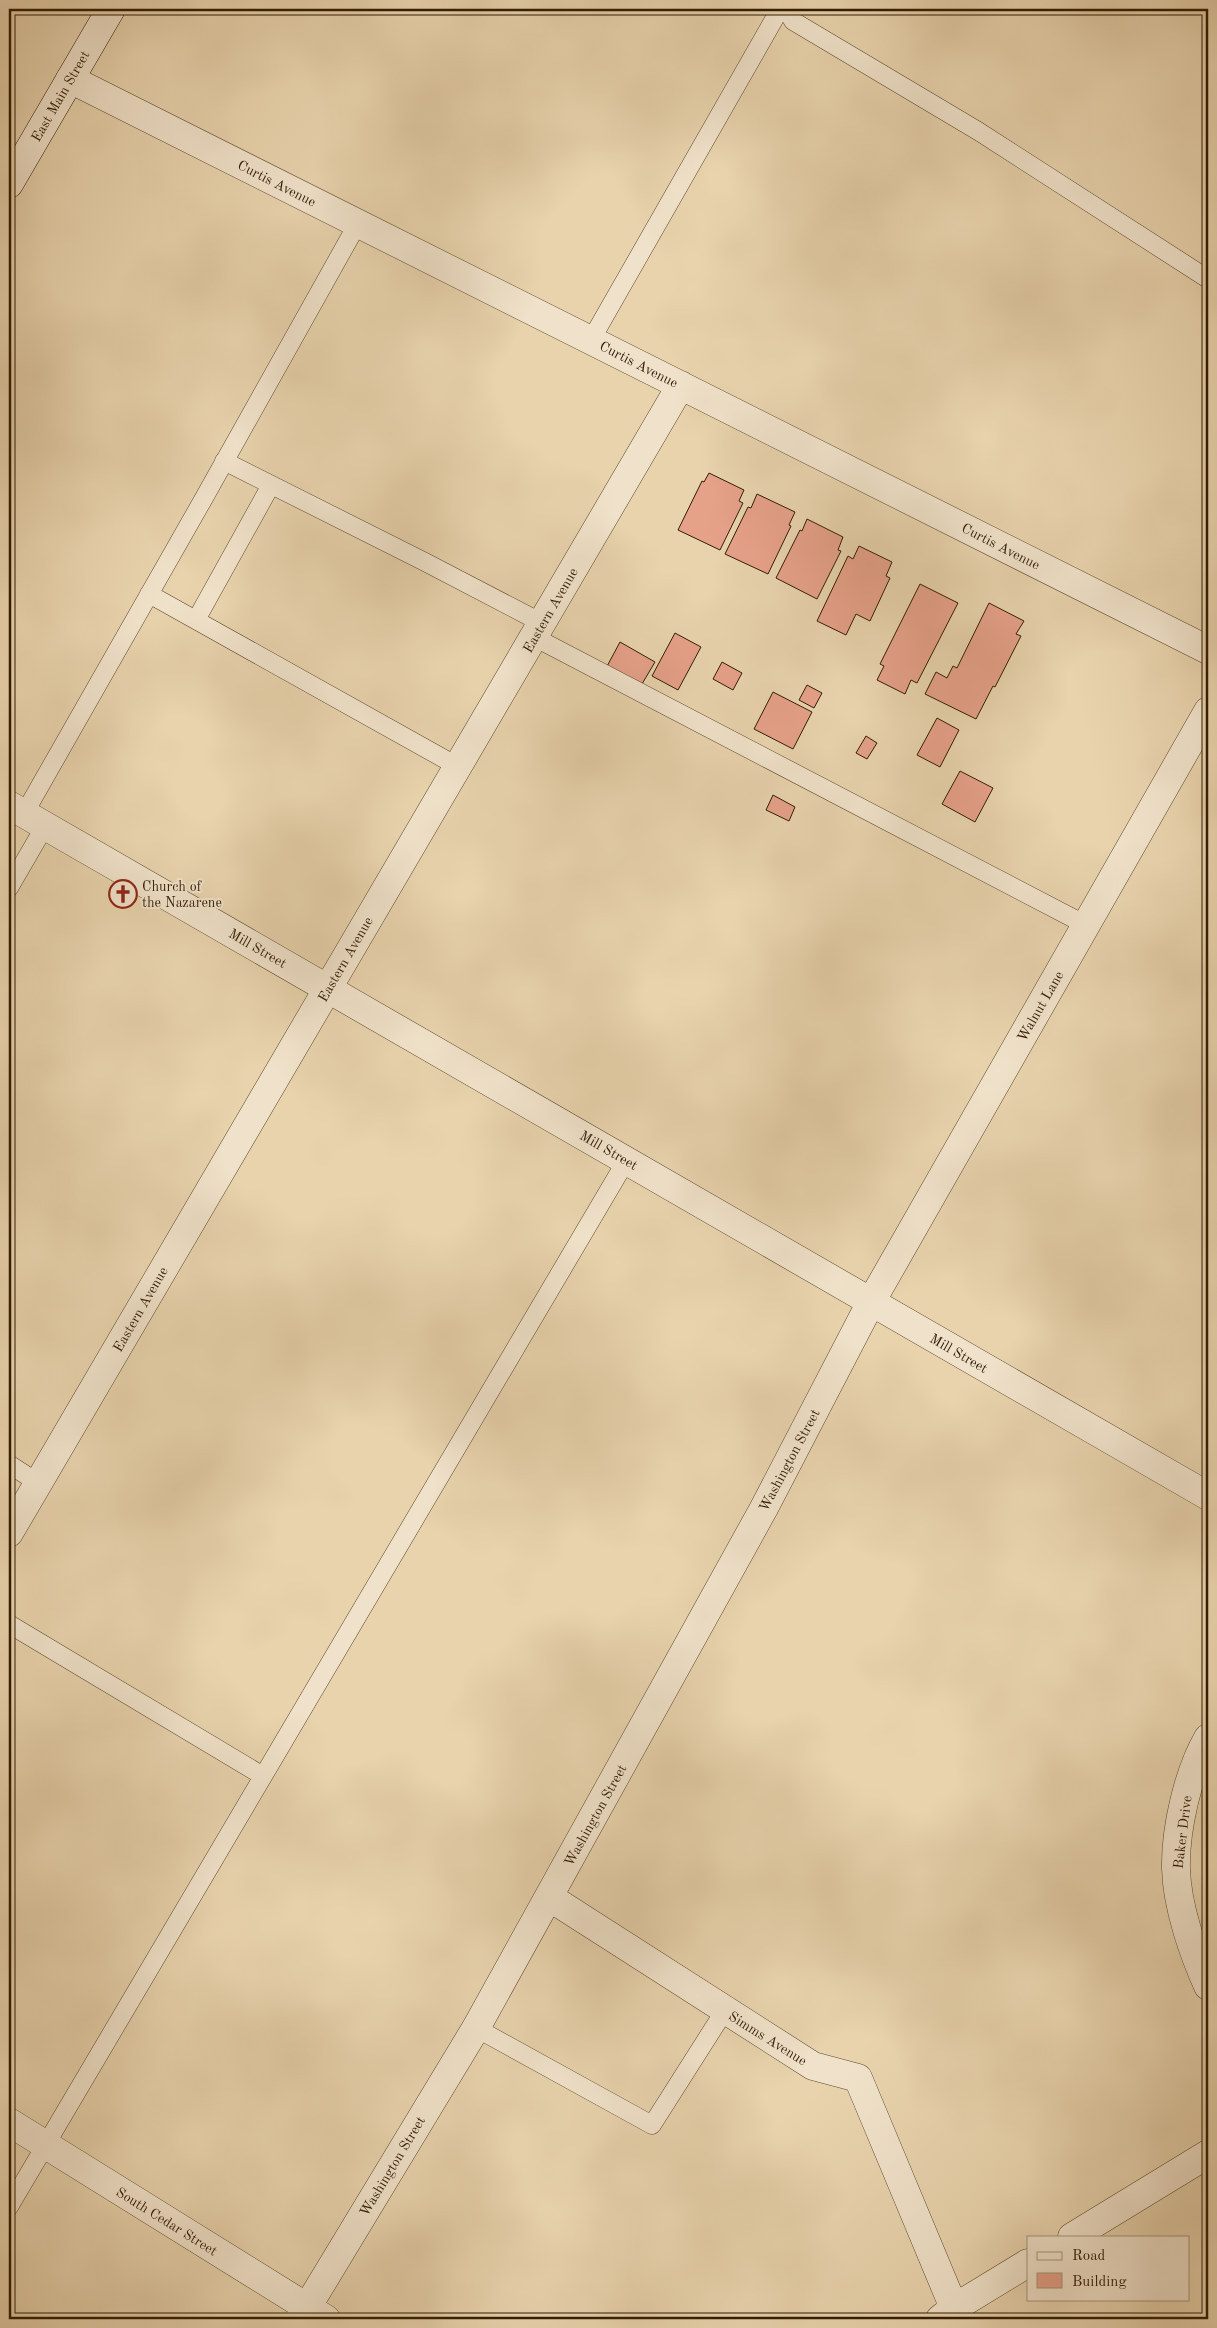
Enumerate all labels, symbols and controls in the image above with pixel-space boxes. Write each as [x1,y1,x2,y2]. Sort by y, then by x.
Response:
street label: East Main Street [29,49,93,144]
street label: Curtis Avenue [235,158,318,210]
street label: Curtis Avenue [597,339,680,391]
street label: Curtis Avenue [959,521,1042,573]
street label: Eastern Avenue [521,566,581,655]
church icon: Church of the Nazarene [108,879,138,909]
place label: Church of the Nazarene [142,880,222,910]
street label: Eastern Avenue [316,915,376,1004]
street label: Mill Street [226,927,289,971]
street label: Walnut Lane [1015,969,1067,1044]
street label: Mill Street [577,1129,640,1173]
street label: Eastern Avenue [111,1265,171,1354]
street label: Mill Street [927,1332,990,1376]
street label: Washington Street [757,1407,823,1514]
street label: Washington Street [562,1762,630,1869]
street label: Baker Drive [1172,1795,1194,1869]
street label: Simms Avenue [726,2009,809,2068]
street label: Washington Street [358,2114,428,2219]
street label: South Cedar Street [113,2185,220,2259]
legend [1027,2236,1190,2300]
text: Road [1072,2249,1106,2264]
text: Building [1072,2275,1127,2290]

